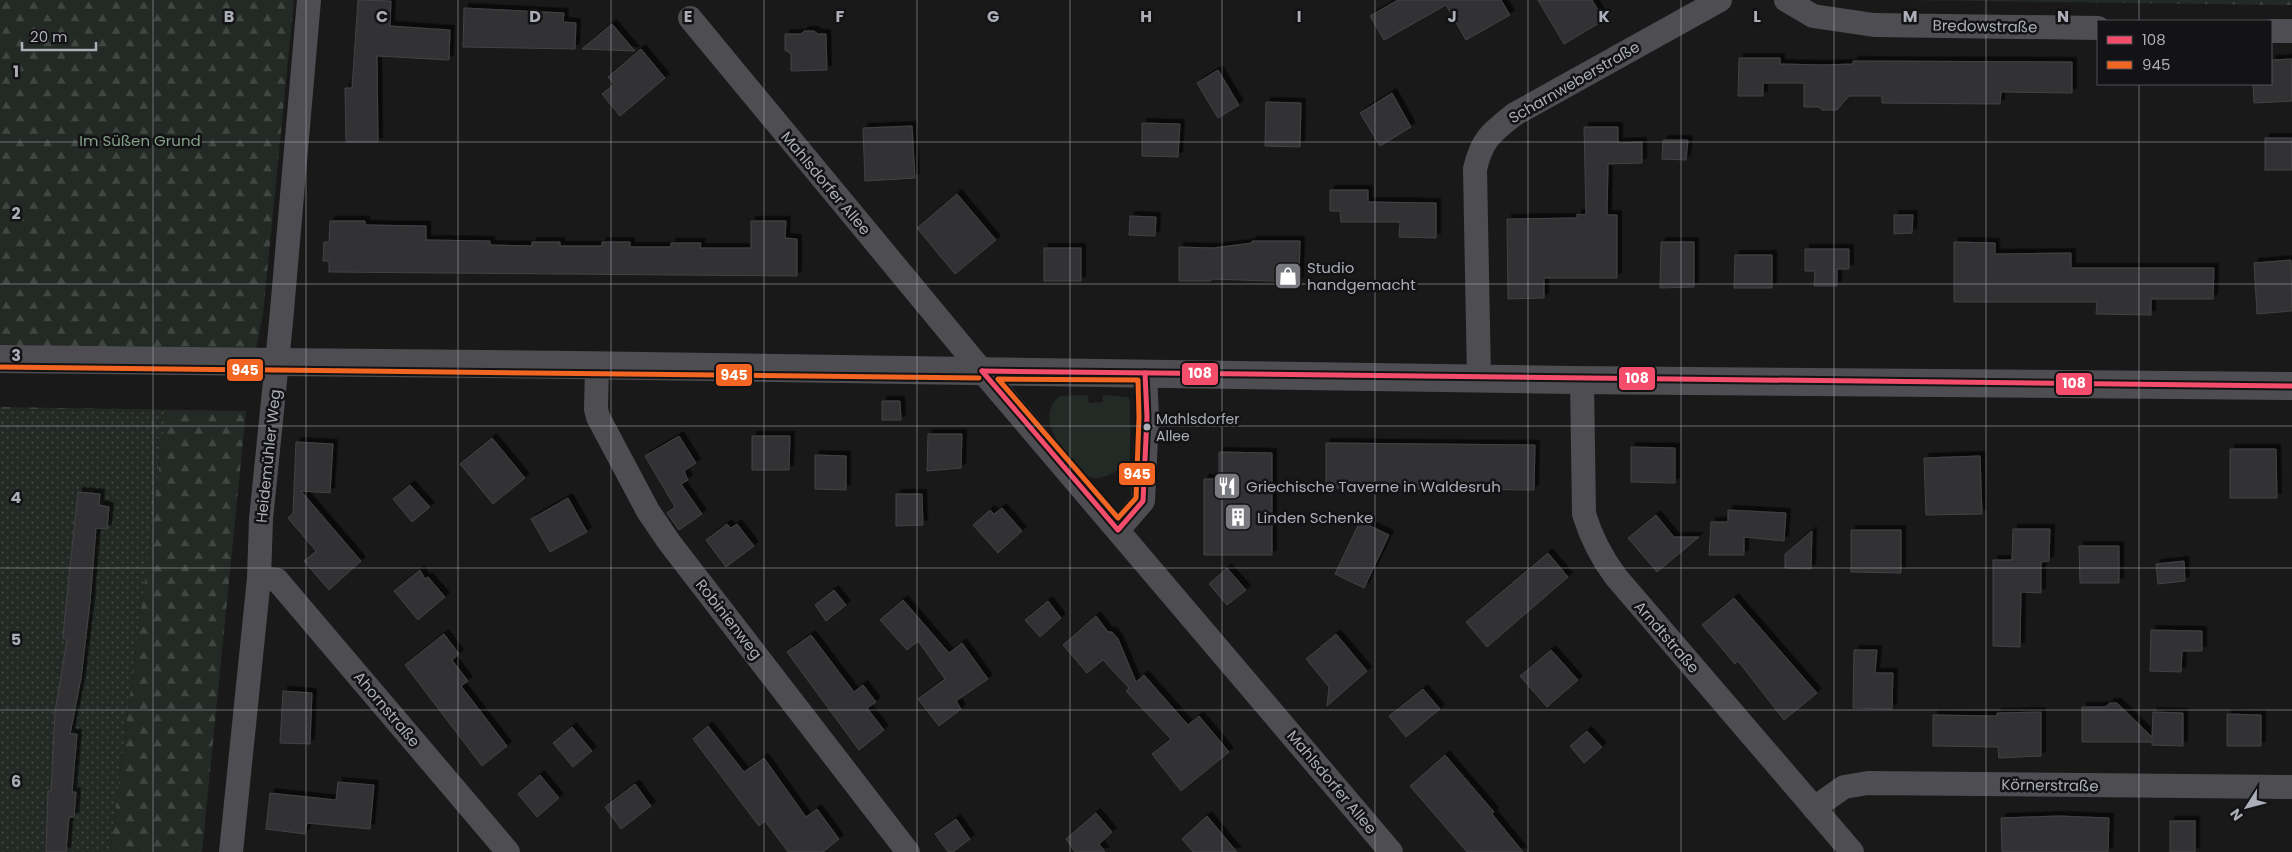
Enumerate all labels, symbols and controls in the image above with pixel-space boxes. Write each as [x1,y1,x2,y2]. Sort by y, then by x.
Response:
text: B [224,5,234,28]
text: C [376,5,388,28]
text: D [529,5,541,28]
text: E [684,5,692,28]
text: F [836,5,845,28]
text: G [987,5,999,28]
text: H [1140,5,1152,28]
text: I [1297,5,1301,28]
text: J [1447,5,1457,28]
text: K [1598,5,1610,28]
text: L [1753,5,1761,28]
text: M [1903,5,1917,28]
text: N [2057,5,2069,28]
street label: Bredowstraße [1932,15,2038,37]
scale bar [22,20,96,52]
legend [2097,20,2272,85]
text: 20 m [30,26,68,47]
text: 108 [2142,29,2166,50]
street label: Scharnweberstraße [1505,36,1643,128]
text: 945 [2142,54,2170,75]
text: 1 [13,60,19,83]
street label: Mahlsdorfer Allee [776,127,876,239]
park label: Im Süßen Grund [79,130,201,151]
text: 2 [11,202,21,225]
place label: Studio handgemacht [1307,257,1416,295]
shop icon: Studio handgemacht [1273,261,1303,291]
text: 3 [11,344,21,367]
line badge: 945 [226,358,264,382]
text: 945 [231,360,259,380]
line badge: 108 [1181,362,1219,386]
line badge: 945 [715,363,753,387]
text: 108 [1188,363,1212,383]
text: 945 [720,365,748,385]
line badge: 108 [1618,366,1656,391]
text: 108 [1625,368,1649,388]
line badge: 108 [2055,372,2093,396]
text: 108 [2062,373,2086,393]
street label: Heidemühler Weg [251,388,285,524]
place label: Mahlsdorfer Allee [1156,409,1239,446]
marker: Mahlsdorfer Allee [1142,422,1152,432]
line badge: 945 [1118,462,1156,486]
text: 945 [1123,464,1151,484]
restaurant icon: Griechische Taverne in Waldesruh [1212,471,1242,501]
place label: Griechische Taverne in Waldesruh [1246,476,1501,497]
text: 4 [11,486,22,509]
building icon: Linden Schenke [1223,502,1253,532]
place label: Linden Schenke [1257,507,1373,528]
street label: Robinienweg [691,575,767,663]
street label: Arndtstraße [1630,596,1704,678]
text: 5 [11,628,21,651]
street label: Ahornstraße [349,667,425,751]
street label: Mahlsdorfer Allee [1282,726,1382,838]
text: 6 [11,770,21,793]
street label: Körnerstraße [2001,774,2099,796]
north arrow [2222,782,2272,832]
text: N [2225,805,2248,825]

